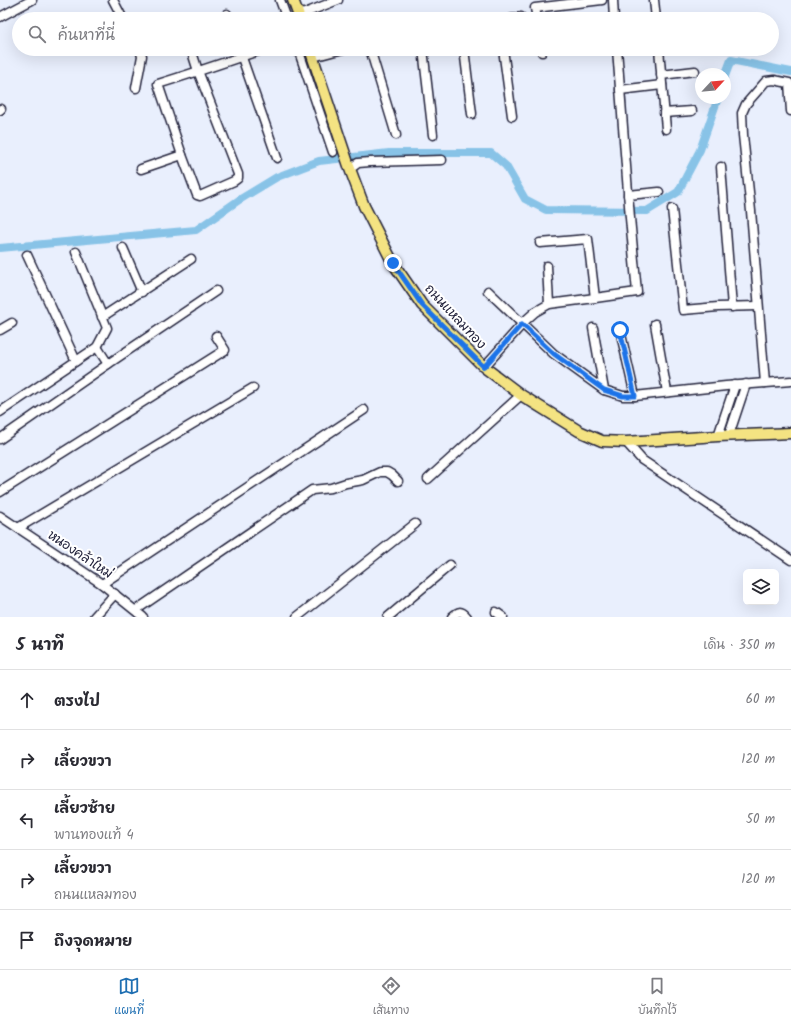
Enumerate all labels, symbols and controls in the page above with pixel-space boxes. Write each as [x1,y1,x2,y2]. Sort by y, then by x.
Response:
search box [12,12,779,56]
icon: search [26,23,48,45]
text: ค้นหาที่นี่ [58,24,115,48]
north arrow [695,68,731,104]
route end [384,254,402,272]
street label: ถนนแหลมทอง [419,280,491,354]
route start [611,321,629,339]
street label: หนองคล้าใหม่ [43,525,117,585]
map controls [743,569,779,605]
button: layers [743,569,779,605]
text: 5 นาที [16,632,64,659]
text: เดิน · 350 m [703,635,775,656]
icon: ahead [16,689,38,711]
text: 60 m [746,689,775,710]
text: ตรงไป [54,690,100,714]
icon: right [16,749,38,771]
text: 120 m [741,749,775,770]
text: เลี้ยวขวา [54,750,112,774]
text: เลี้ยวซ้าย [54,797,115,821]
icon: left [16,809,38,831]
text: 50 m [746,809,775,830]
text: พานทองแท้ 4 [54,825,134,846]
text: เลี้ยวขวา [54,857,112,881]
icon: right [16,869,38,891]
text: 120 m [741,869,775,890]
text: ถนนแหลมทอง [54,885,137,906]
icon: arrive [16,929,38,951]
text: ถึงจุดหมาย [54,930,132,954]
tab: แผนที่ [114,975,144,1020]
tab: เส้นทาง [373,975,409,1020]
tab: บันทึกไว้ [638,975,677,1020]

